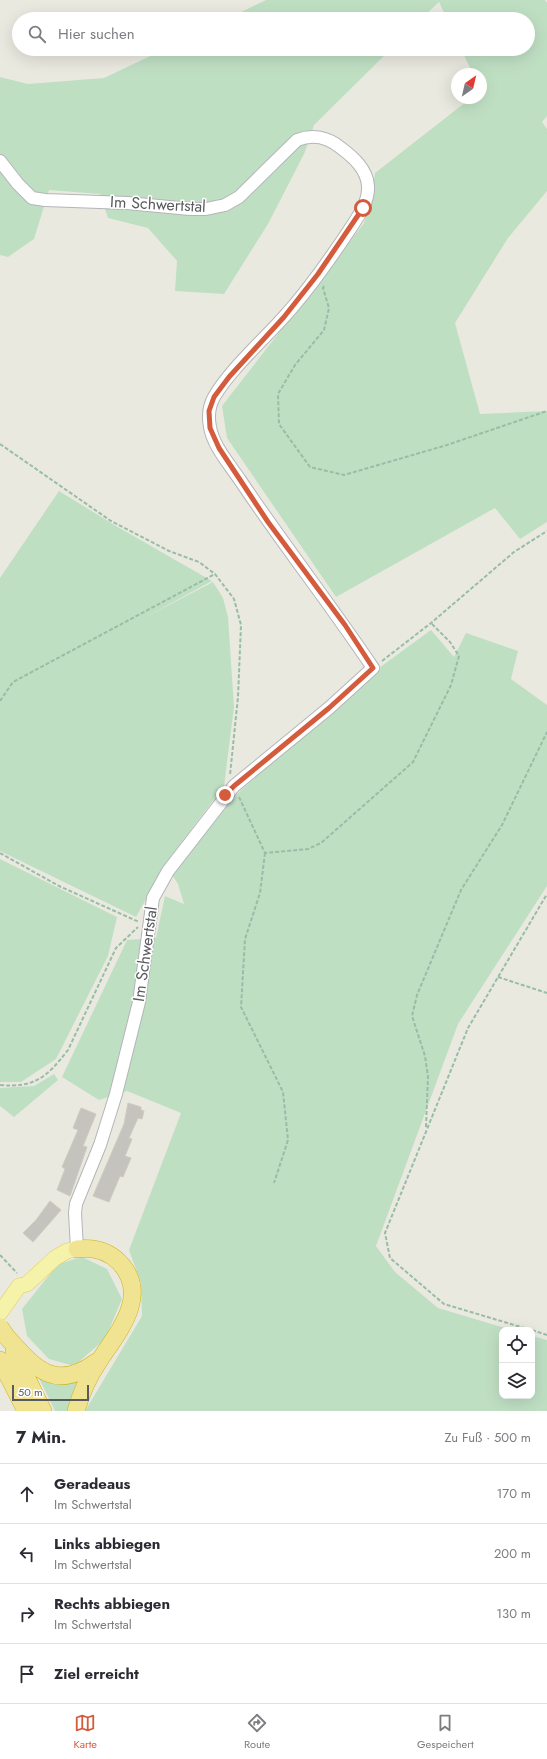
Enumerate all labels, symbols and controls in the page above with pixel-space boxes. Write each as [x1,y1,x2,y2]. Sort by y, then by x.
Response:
search box [12,12,535,56]
icon: search [26,23,48,45]
text: Hier suchen [58,23,135,45]
north arrow [451,68,487,104]
street label: Im Schwertstal [110,190,206,218]
route start [354,199,372,217]
route end [216,786,234,804]
street label: Im Schwertstal [127,905,163,1003]
map controls [499,1327,535,1399]
button: locate [499,1327,535,1363]
button: layers [499,1363,535,1399]
scale bar [12,1383,89,1402]
text: 50 m [18,1384,43,1400]
text: 7 Min. [16,1425,66,1449]
text: Zu Fuß · 500 m [444,1428,531,1447]
text: Geradeaus [54,1473,130,1495]
icon: ahead [16,1483,38,1505]
text: 170 m [496,1484,531,1503]
text: Im Schwertstal [54,1495,132,1514]
text: Links abbiegen [54,1533,160,1555]
icon: left [16,1543,38,1565]
text: 200 m [494,1544,531,1563]
text: Im Schwertstal [54,1555,132,1574]
text: Rechts abbiegen [54,1593,170,1615]
icon: right [16,1603,38,1625]
text: 130 m [496,1604,531,1623]
text: Im Schwertstal [54,1615,132,1634]
icon: arrive [16,1663,38,1685]
text: Ziel erreicht [54,1663,139,1685]
tab: Karte [73,1712,97,1752]
tab: Route [244,1712,270,1752]
tab: Gespeichert [417,1712,474,1752]

